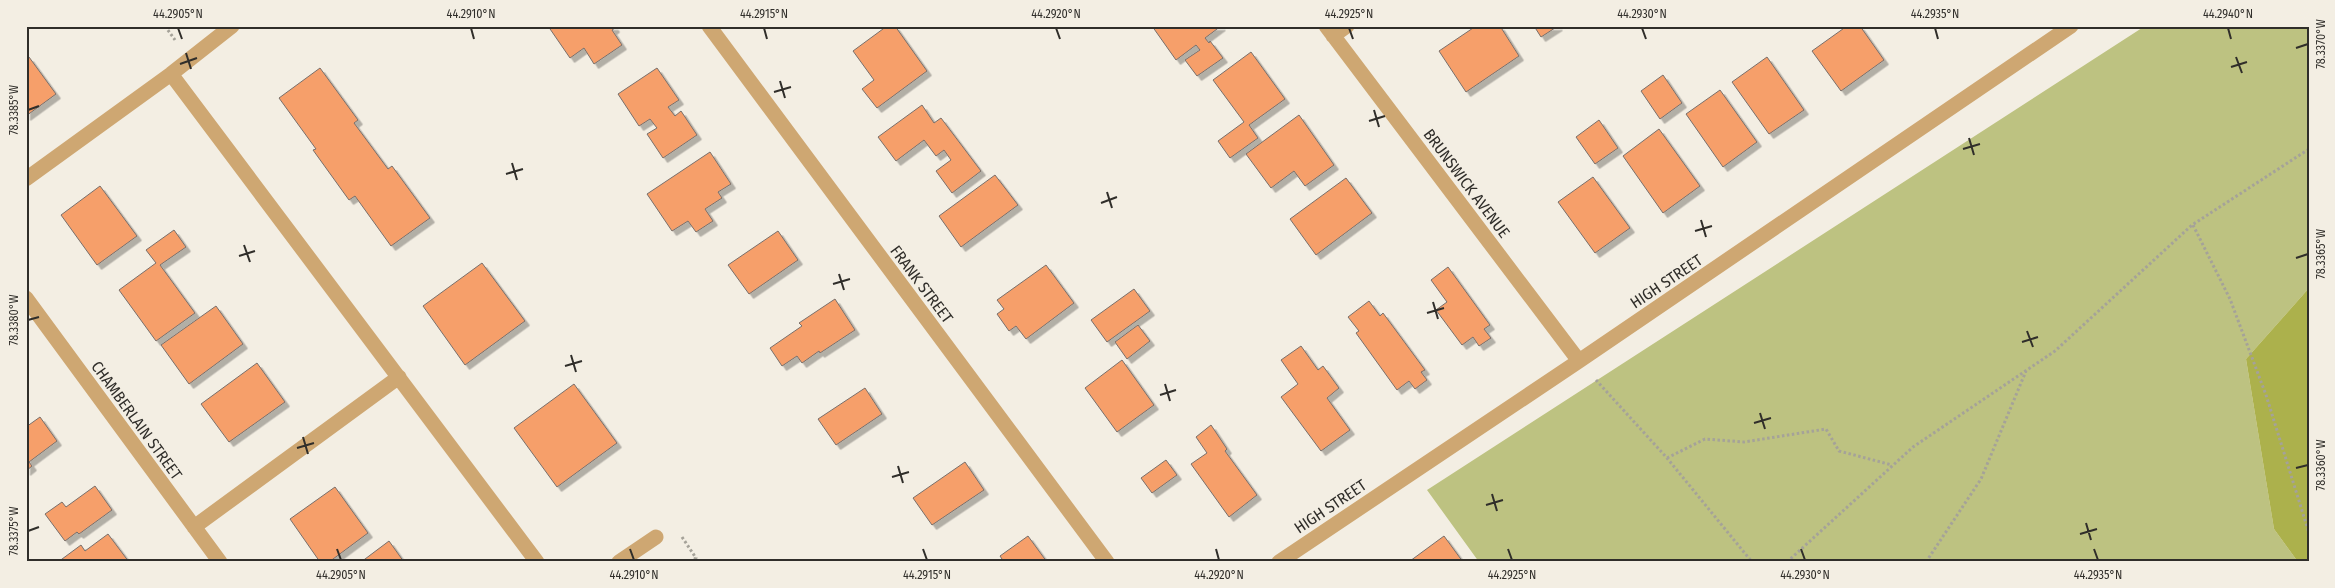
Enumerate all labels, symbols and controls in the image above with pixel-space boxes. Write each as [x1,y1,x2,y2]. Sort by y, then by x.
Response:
text: 44.2905°N [153,7,203,21]
text: 44.2910°N [447,7,495,21]
text: 44.2915°N [740,7,788,21]
text: 44.2920°N [1031,7,1081,21]
text: 44.2925°N [1325,7,1373,21]
text: 44.2930°N [1617,7,1667,21]
text: 44.2935°N [1911,7,1959,21]
text: 44.2940°N [2203,7,2253,21]
text: 78.3370°W [2314,19,2328,69]
text: 78.3385°W [7,85,21,135]
street label: BRUNSWICK AVENUE [1420,125,1514,241]
text: 78.3365°W [2314,229,2328,279]
street label: FRANK STREET [886,242,957,327]
street label: HIGH STREET [1627,250,1706,312]
text: 78.3380°W [7,295,21,345]
street label: CHAMBERLAIN STREET [87,357,186,484]
text: 78.3360°W [2314,440,2328,490]
street label: HIGH STREET [1291,475,1370,537]
text: 78.3375°W [7,507,21,555]
text: 44.2905°N [316,568,366,582]
text: 44.2910°N [610,568,658,582]
text: 44.2915°N [903,568,951,582]
text: 44.2920°N [1194,568,1244,582]
text: 44.2925°N [1488,568,1536,582]
text: 44.2930°N [1780,568,1830,582]
text: 44.2935°N [2074,568,2122,582]

